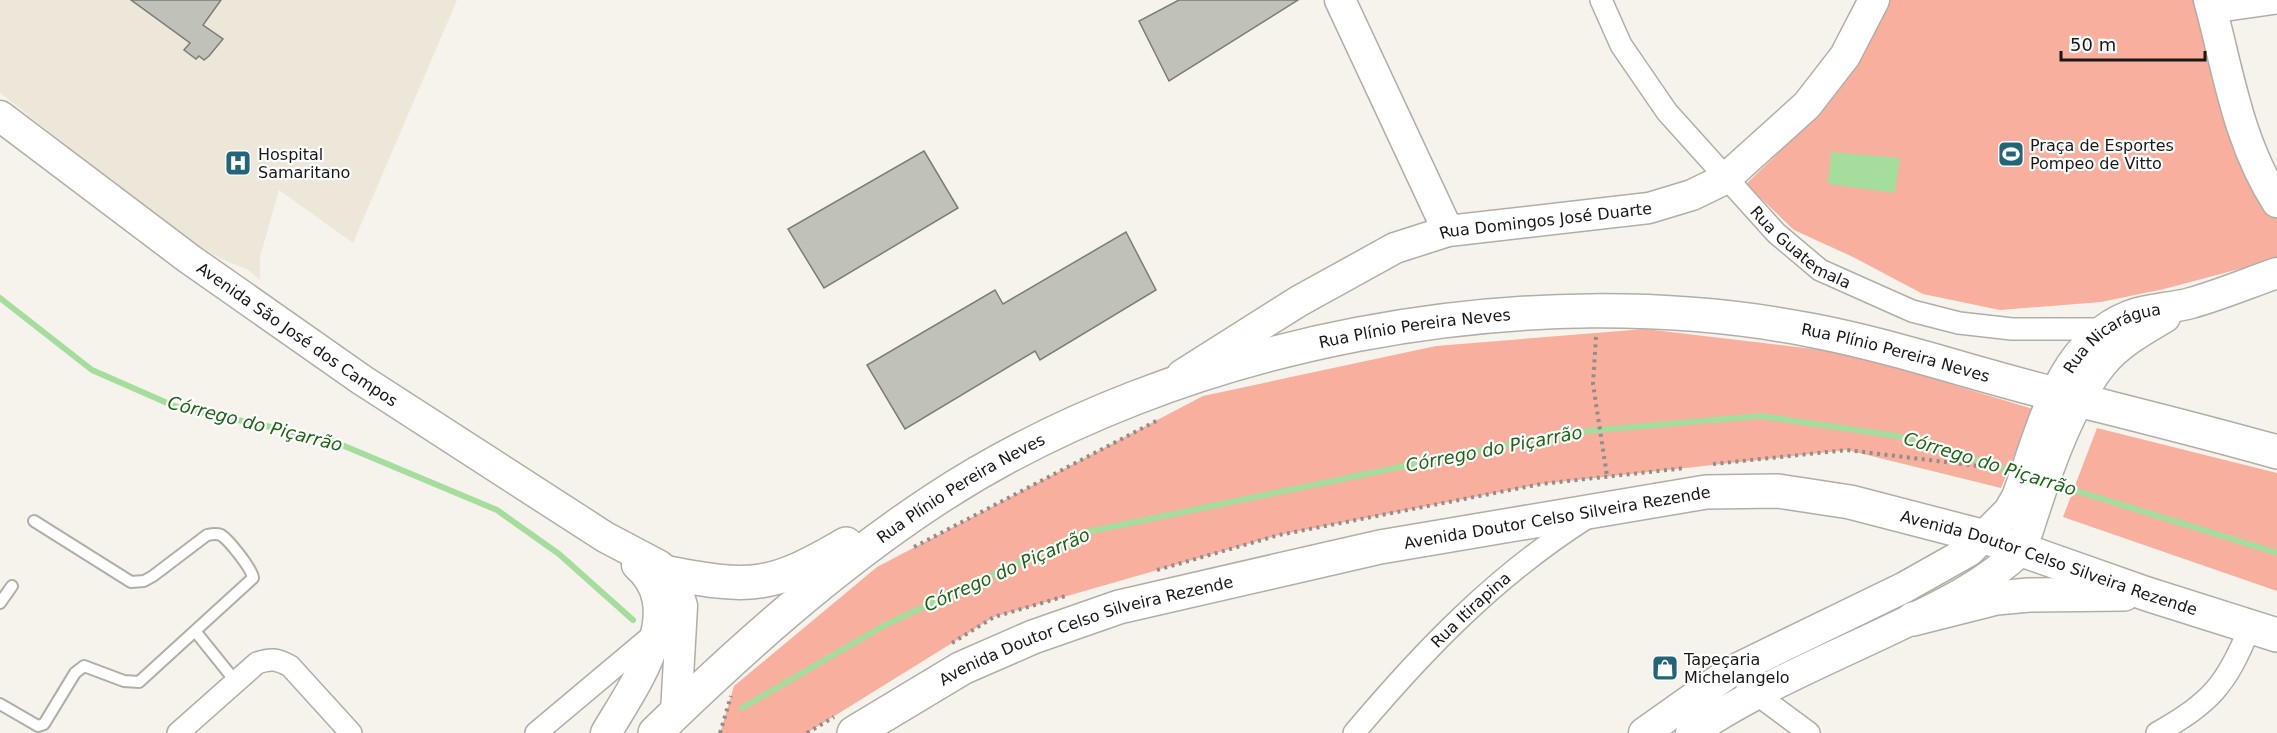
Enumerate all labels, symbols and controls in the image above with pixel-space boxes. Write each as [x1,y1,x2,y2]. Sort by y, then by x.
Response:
scale bar [2061,24,2205,62]
text: 50 m [2070,34,2116,55]
place label: Praça de Esportes Pompeo de Vitto [2030,136,2174,173]
sports icon: Praça de Esportes Pompeo de Vitto [1996,139,2026,169]
place label: Hospital Samaritano [258,145,350,182]
hospital icon: Hospital Samaritano [223,148,253,178]
street label: Rua Domingos José Duarte [1437,199,1653,243]
street label: Rua Guatemala [1746,202,1854,293]
street label: Avenida São José dos Campos [193,258,401,411]
street label: Rua Nicarágua [2060,300,2162,377]
street label: Rua Plínio Pereira Neves [1317,305,1511,352]
street label: Rua Plínio Pereira Neves [1800,320,1992,386]
water label: Córrego do Piçarrão [166,392,345,455]
water label: Córrego do Piçarrão [1404,421,1584,476]
water label: Córrego do Piçarrão [1901,427,2079,500]
street label: Rua Plínio Pereira Neves [873,430,1048,547]
street label: Avenida Doutor Celso Silveira Rezende [1402,482,1712,553]
street label: Avenida Doutor Celso Silveira Rezende [1899,507,2200,619]
water label: Córrego do Piçarrão [921,523,1093,616]
street label: Rua Itirapina [1427,568,1515,651]
street label: Avenida Doutor Celso Silveira Rezende [936,572,1235,690]
place label: Tapeçaria Michelangelo [1683,650,1790,687]
shop icon: Tapeçaria Michelangelo [1650,653,1680,683]

